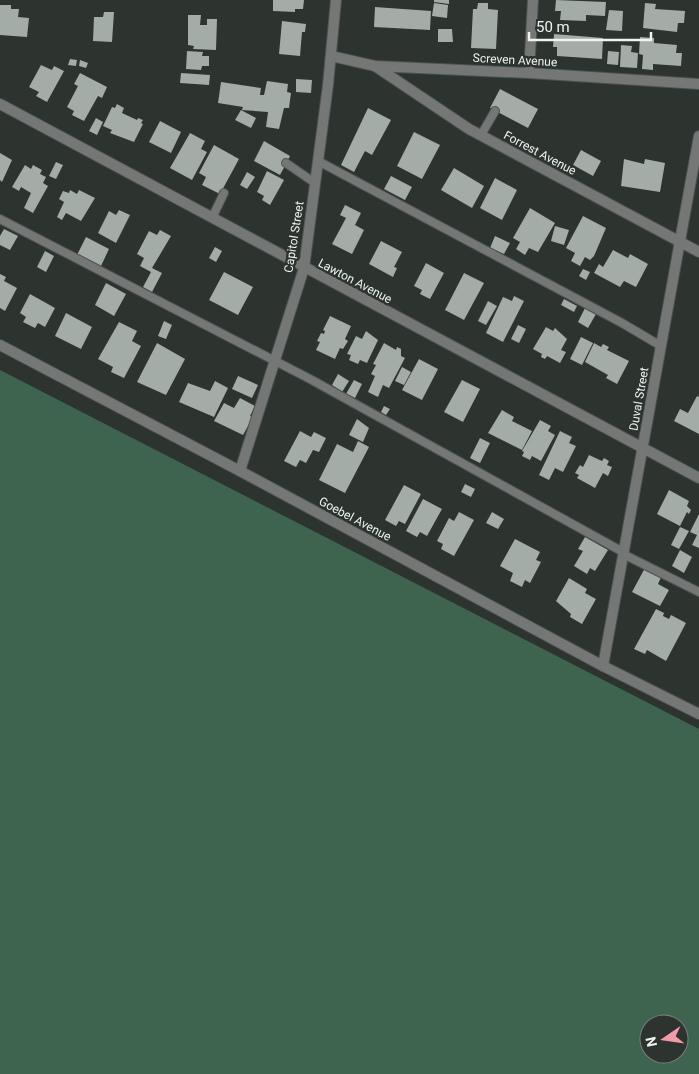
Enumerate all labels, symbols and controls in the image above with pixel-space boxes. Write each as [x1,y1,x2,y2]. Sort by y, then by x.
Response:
scale bar [529,10,652,42]
text: 50 m [536,18,570,36]
street label: Screven Avenue [472,51,558,69]
street label: Forrest Avenue [501,128,579,178]
street label: Capitol Street [281,200,307,274]
street label: Lawton Avenue [316,256,394,306]
street label: Duval Street [627,366,651,432]
street label: Goebel Avenue [317,494,393,544]
north arrow [639,1014,689,1064]
text: N [642,1035,660,1049]

